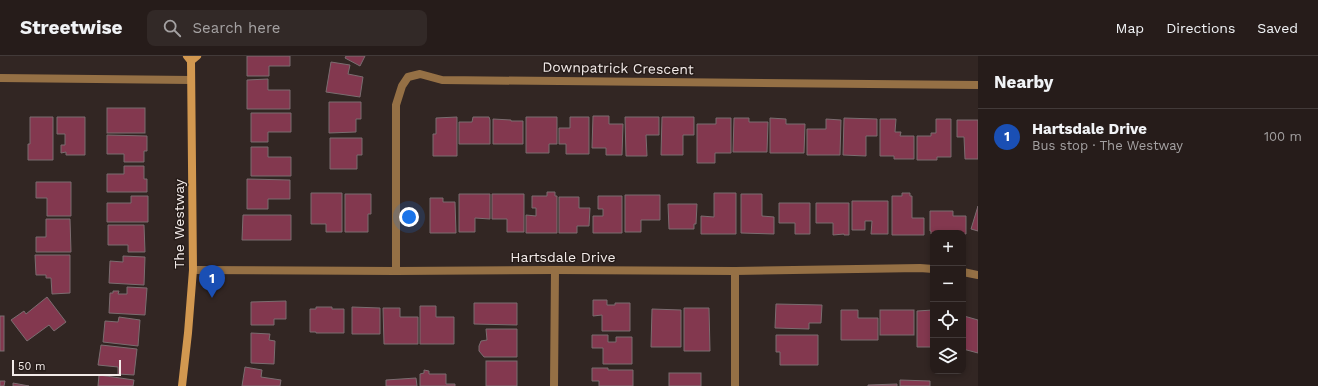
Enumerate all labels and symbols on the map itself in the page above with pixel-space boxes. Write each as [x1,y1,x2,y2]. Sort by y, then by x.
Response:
street label: Downpatrick Crescent [542,59,694,77]
street label: The Westway [171,178,187,269]
your location [399,207,419,227]
street label: Hartsdale Drive [510,249,616,265]
pin: 1 [199,265,225,298]
scale bar [12,358,121,377]

